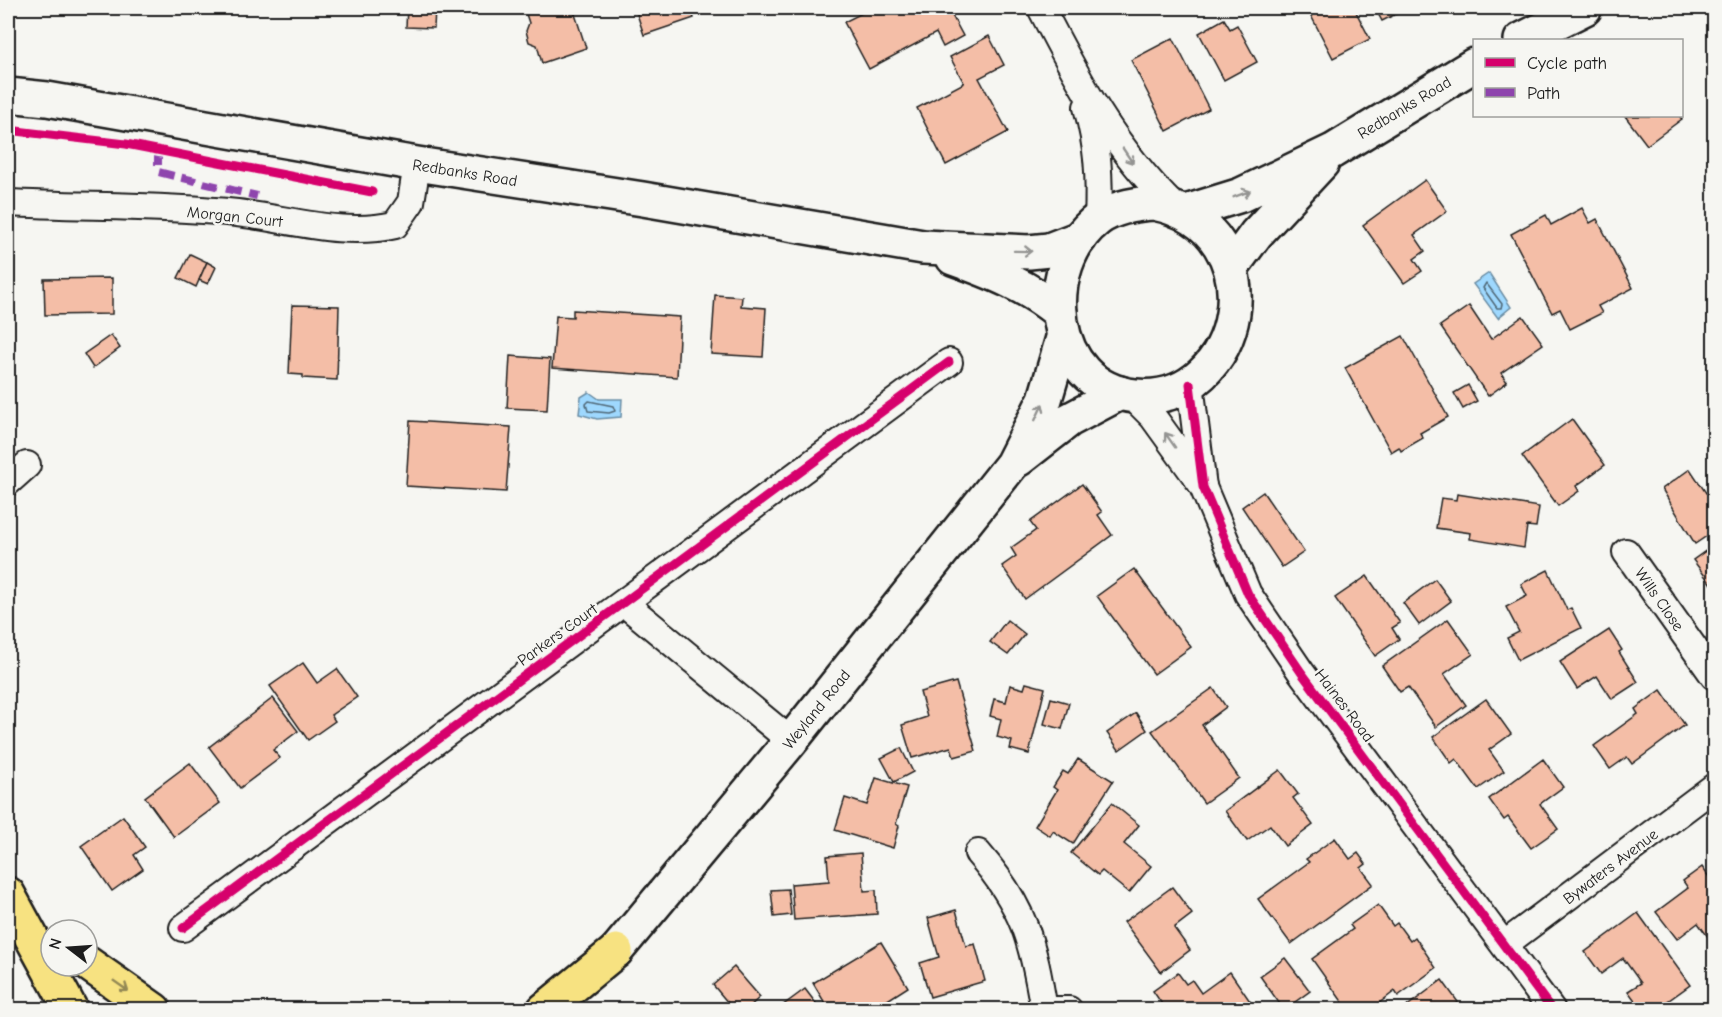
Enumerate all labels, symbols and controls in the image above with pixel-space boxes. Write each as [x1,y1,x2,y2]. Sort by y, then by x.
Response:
legend [1473,39,1683,117]
text: Cycle path [1527,53,1607,74]
street label: Redbanks Road [1355,73,1454,143]
text: Path [1527,83,1560,104]
one-way arrow [1122,147,1134,164]
street label: Redbanks Road [411,156,518,190]
one-way arrow [1232,188,1251,199]
street label: Morgan Court [186,203,284,231]
one-way arrow [1013,245,1033,257]
one-way arrow [1033,403,1045,421]
one-way arrow [1164,432,1176,448]
street label: Wills Close [1631,565,1687,635]
street label: Parkers Court [514,600,601,670]
street label: Haines Road [1311,665,1378,746]
street label: Weyland Road [779,666,854,753]
street label: Bywaters Avenue [1560,825,1661,908]
north arrow [39,918,99,978]
text: N [45,936,66,952]
one-way arrow [112,980,128,992]

